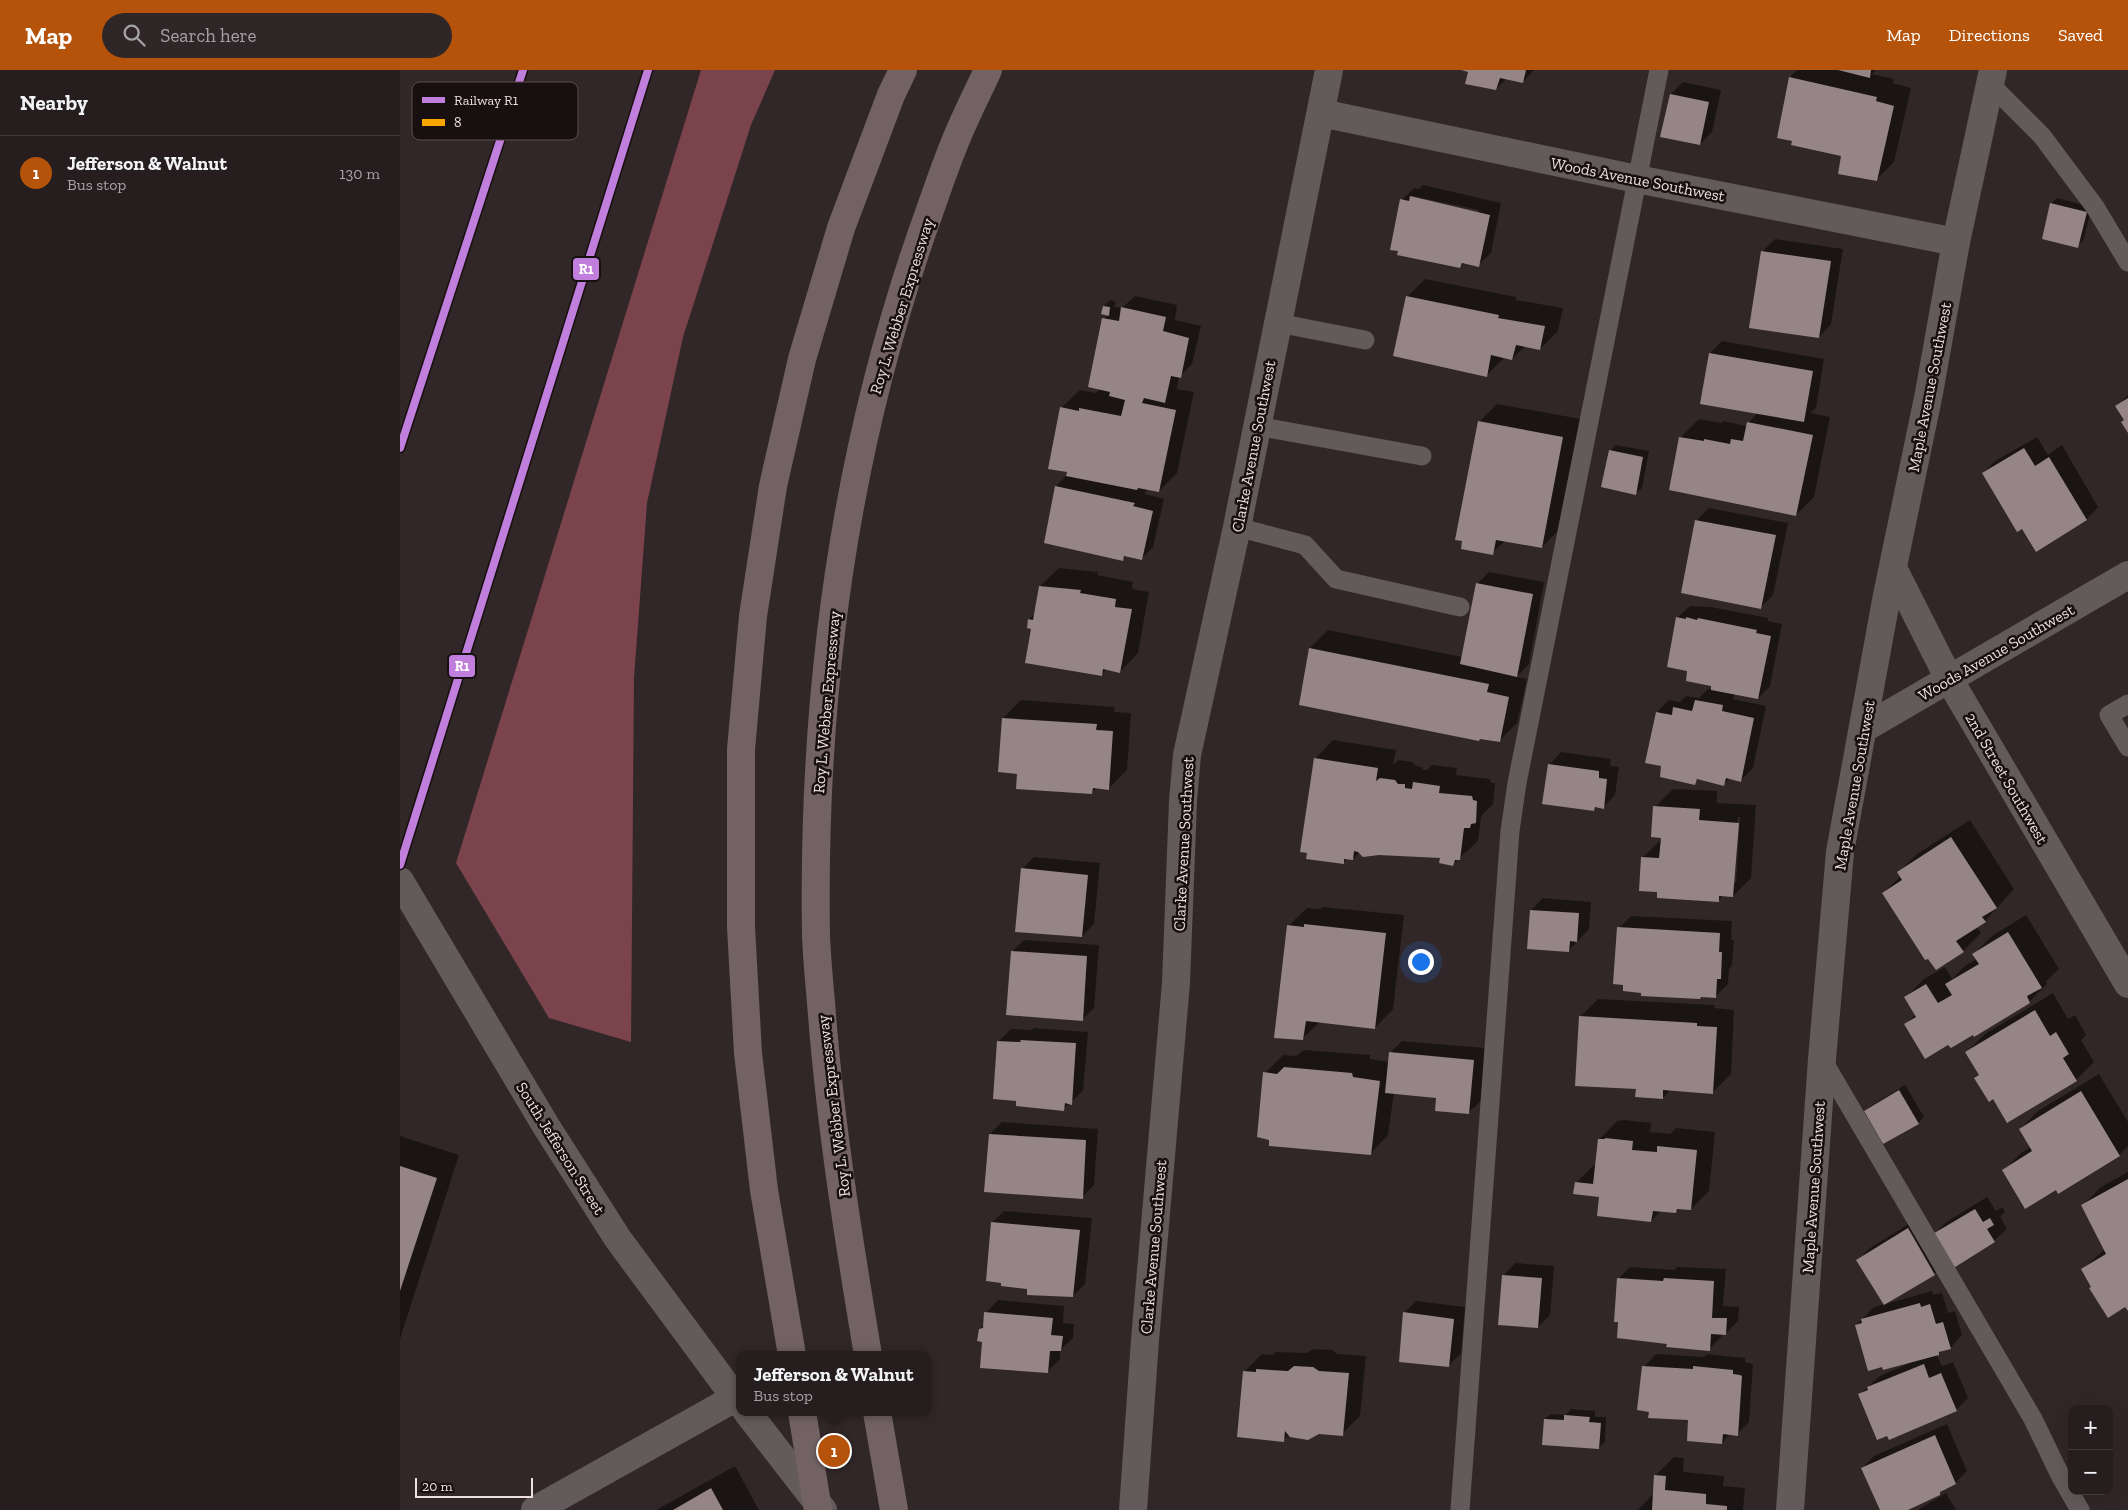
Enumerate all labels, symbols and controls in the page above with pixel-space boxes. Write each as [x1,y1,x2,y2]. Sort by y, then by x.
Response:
search box [102,13,452,58]
text: Map [25,21,72,50]
icon: search [120,21,148,49]
text: Search here [160,24,257,47]
text: Map [1886,24,1921,46]
text: Directions [1949,24,2030,46]
text: Saved [2058,24,2103,46]
legend [412,82,578,140]
text: Nearby [20,90,88,115]
text: Railway R1 [454,92,519,109]
text: 8 [454,114,462,131]
text: Jefferson & Walnut [67,152,227,175]
street label: Woods Avenue Southwest [1549,153,1727,206]
text: 1 [33,164,39,183]
text: 130 m [339,164,380,183]
text: Bus stop [67,175,126,194]
street label: Roy L. Webber Expressway [866,215,938,397]
line badge: R1 [572,257,600,281]
text: R1 [579,261,594,278]
street label: Maple Avenue Southwest [1904,301,1955,474]
street label: Clarke Avenue Southwest [1227,358,1280,534]
street label: Woods Avenue Southwest [1915,600,2078,705]
street label: Roy L. Webber Expressway [809,609,844,794]
line badge: R1 [448,654,476,678]
text: R1 [455,658,470,675]
street label: Maple Avenue Southwest [1830,698,1879,872]
street label: 2nd Street Southwest [1961,709,2052,847]
street label: Clarke Avenue Southwest [1169,756,1198,932]
your location [1408,949,1434,975]
street label: Roy L. Webber Expressway [813,1013,854,1198]
street label: South Jefferson Street [512,1079,609,1218]
street label: Maple Avenue Southwest [1798,1100,1829,1274]
street label: Clarke Avenue Southwest [1136,1159,1171,1335]
popup [736,1351,931,1416]
text: Jefferson & Walnut [754,1363,914,1386]
text: Bus stop [754,1386,813,1405]
map controls [2068,1405,2113,1495]
button: + [2068,1405,2113,1450]
pin: 1 [818,1432,850,1470]
button: − [2068,1450,2113,1495]
scale bar [415,1475,532,1498]
text: 20 m [422,1478,453,1495]

